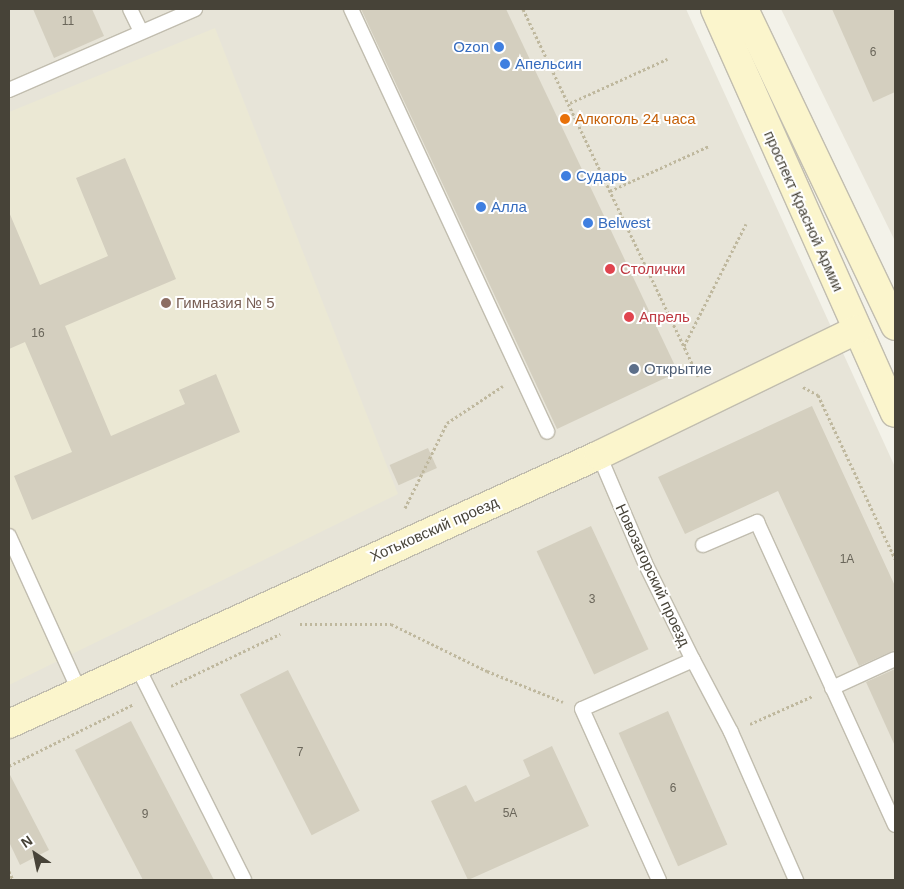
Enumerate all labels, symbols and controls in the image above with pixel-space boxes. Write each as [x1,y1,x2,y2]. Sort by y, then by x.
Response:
house number: 11 [62,15,74,29]
place label: Ozon [453,38,489,56]
marker: Ozon [493,41,505,53]
house number: 6 [870,46,876,60]
place label: Апельсин [515,55,582,73]
marker: Апельсин [499,58,511,70]
place label: Алкоголь 24 часа [575,110,696,128]
marker: Алкоголь 24 часа [559,113,571,125]
street label: проспект Красной Армии [760,128,848,294]
place label: Сударь [576,167,627,185]
marker: Сударь [560,170,572,182]
place label: Алла [491,198,527,216]
marker: Алла [475,201,487,213]
place label: Belwest [598,214,651,232]
marker: Belwest [582,217,594,229]
place label: Столички [620,260,685,278]
marker: Столички [604,263,616,275]
place label: Гимназия № 5 [176,294,275,312]
marker: Гимназия № 5 [160,297,172,309]
place label: Апрель [639,308,690,326]
marker: Апрель [623,311,635,323]
house number: 16 [31,327,45,341]
place label: Открытие [644,360,712,378]
marker: Открытие [628,363,640,375]
street label: Хотьковский проезд [367,493,501,565]
street label: Новозагорский проезд [612,501,694,649]
house number: 1А [840,553,854,567]
house number: 3 [589,593,595,607]
house number: 7 [297,746,303,760]
house number: 6 [670,782,676,796]
house number: 5А [503,807,517,821]
house number: 9 [142,808,148,822]
north arrow [10,829,60,879]
text: N [18,832,35,851]

